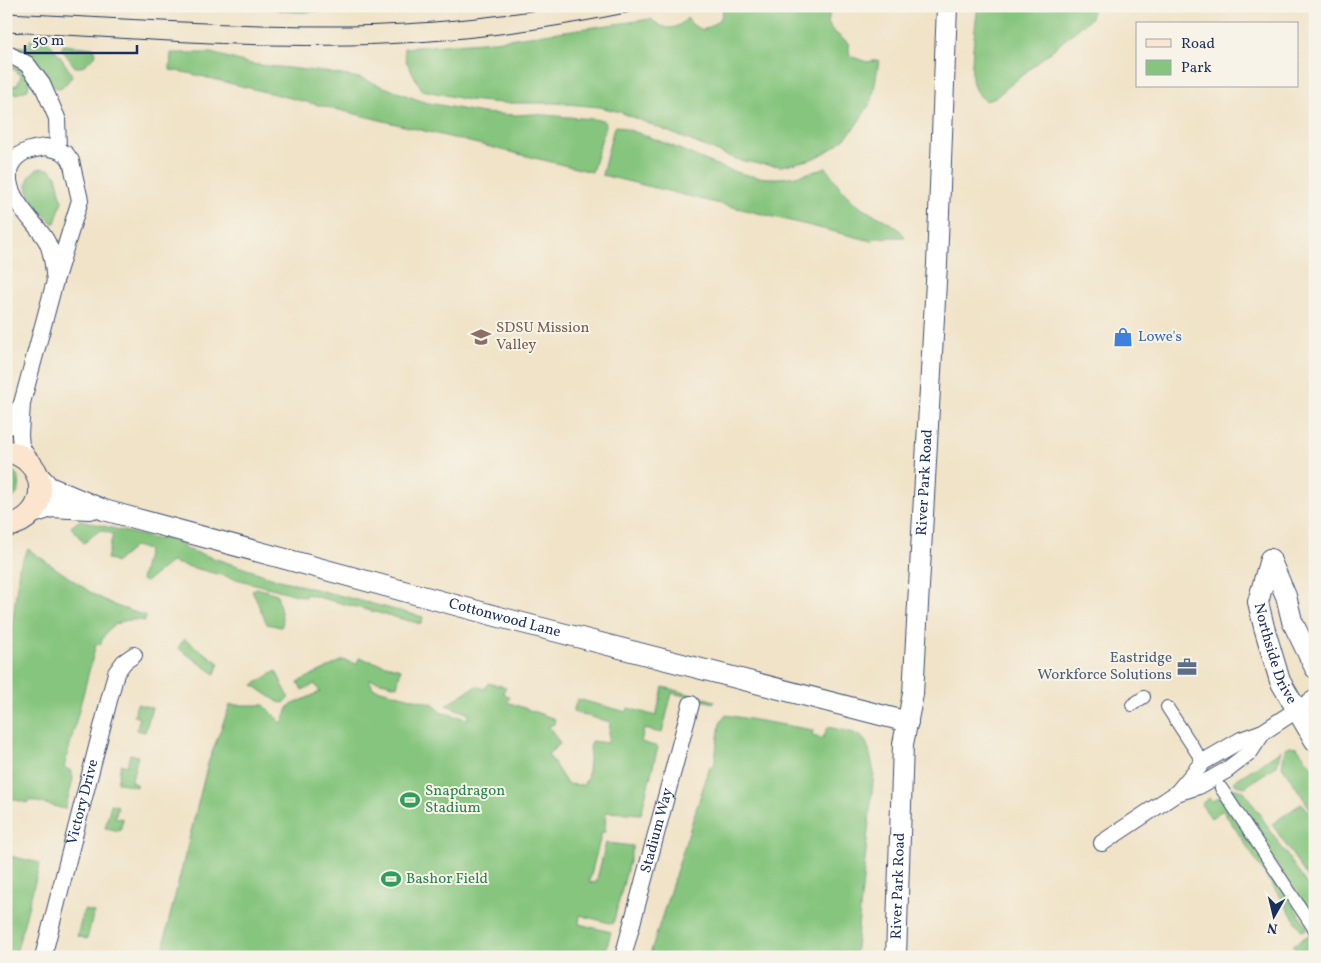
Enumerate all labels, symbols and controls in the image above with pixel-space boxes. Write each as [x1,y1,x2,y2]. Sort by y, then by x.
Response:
scale bar [25,22,138,54]
legend [1136,22,1298,88]
text: 50 m [32,31,64,52]
text: Road [1181,34,1215,55]
text: Park [1181,58,1212,79]
place label: SDSU Mission Valley [496,318,589,356]
school or university icon: SDSU Mission Valley [470,326,492,348]
shop icon: Lowe's [1112,326,1134,348]
place label: Lowe's [1138,327,1182,348]
street label: River Park Road [911,429,938,536]
street label: Cottonwood Lane [446,593,563,643]
street label: Northside Drive [1248,601,1302,708]
place label: Eastridge Workforce Solutions [1037,648,1172,686]
office icon: Eastridge Workforce Solutions [1176,656,1198,678]
street label: Victory Drive [62,757,104,847]
place label: Snapdragon Stadium [425,781,505,819]
street label: Stadium Way [636,786,678,875]
sports icon: Snapdragon Stadium [399,789,421,811]
street label: River Park Road [886,832,911,940]
sports icon: Bashor Field [380,868,402,890]
place label: Bashor Field [406,869,488,890]
north arrow [1248,890,1298,940]
text: N [1266,917,1279,938]

